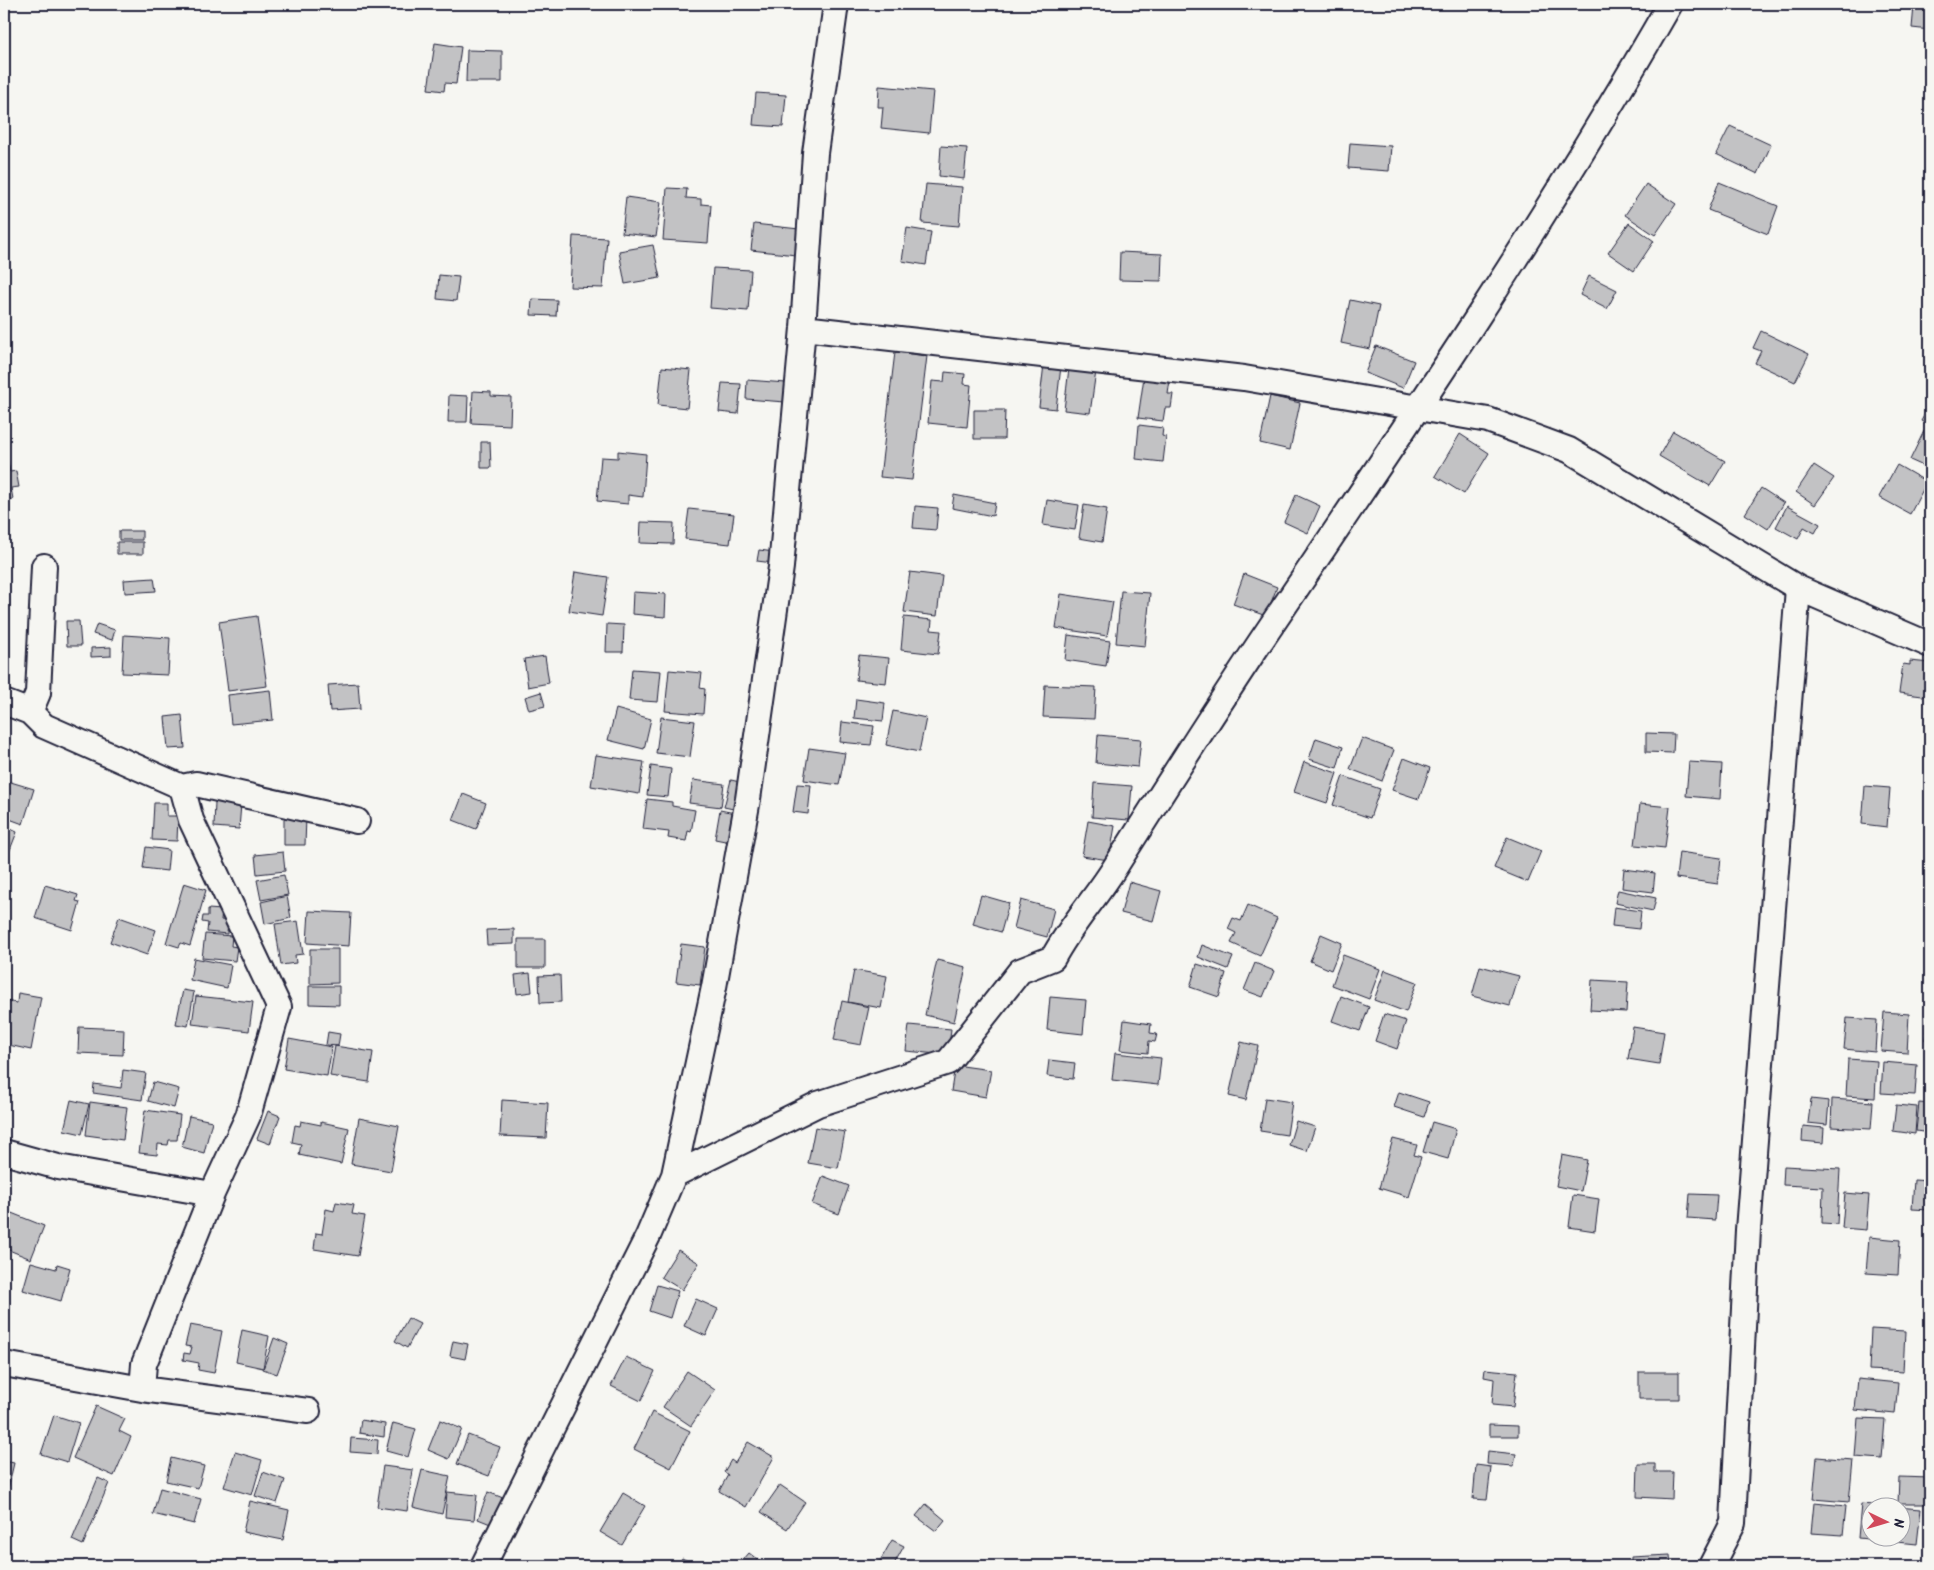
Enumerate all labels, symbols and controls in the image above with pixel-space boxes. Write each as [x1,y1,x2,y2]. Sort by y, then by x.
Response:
north arrow [1862,1498,1912,1548]
text: N [1887,1518,1909,1529]

